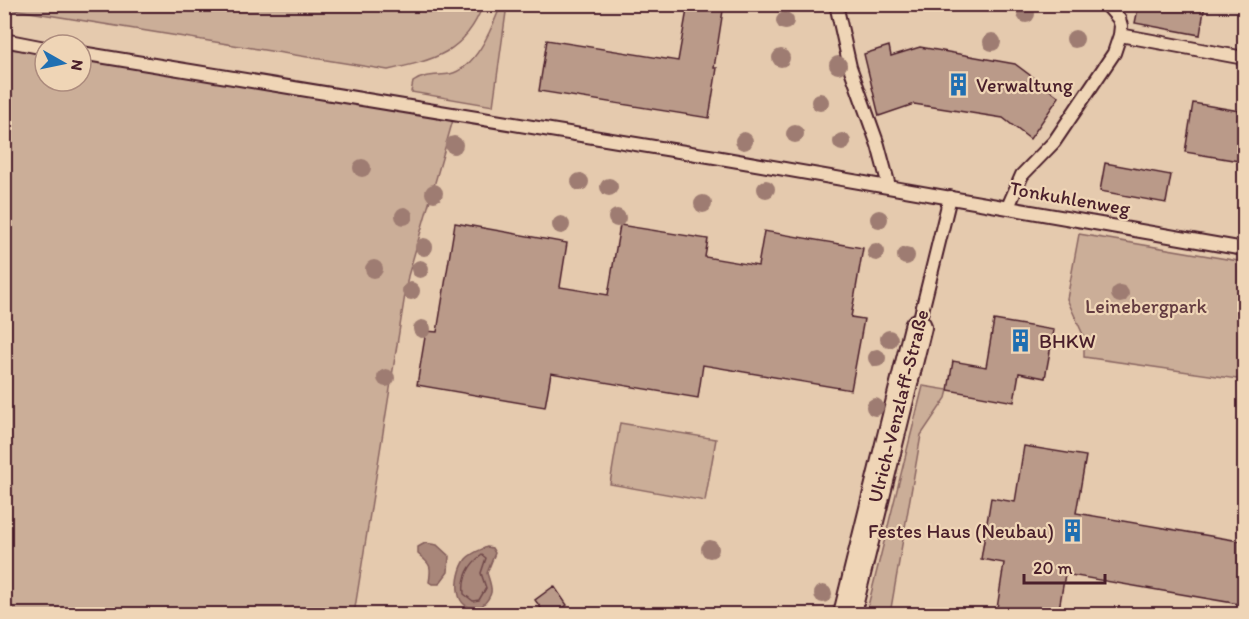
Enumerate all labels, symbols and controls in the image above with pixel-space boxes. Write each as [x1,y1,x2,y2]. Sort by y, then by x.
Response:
north arrow [33,33,93,93]
text: N [67,58,88,72]
building icon: Verwaltung [945,72,971,98]
place label: Verwaltung [976,73,1074,97]
street label: Tonkuhlenweg [1008,176,1133,221]
park label: Leinebergpark [1085,294,1208,318]
street label: Ulrich-Venzlaff-Straße [862,307,934,505]
building icon: BHKW [1008,328,1034,354]
place label: BHKW [1039,329,1096,353]
building icon: Festes Haus (Neubau) [1059,518,1085,544]
place label: Festes Haus (Neubau) [868,519,1054,543]
scale bar [1024,547,1105,585]
text: 20 m [1033,557,1073,579]

